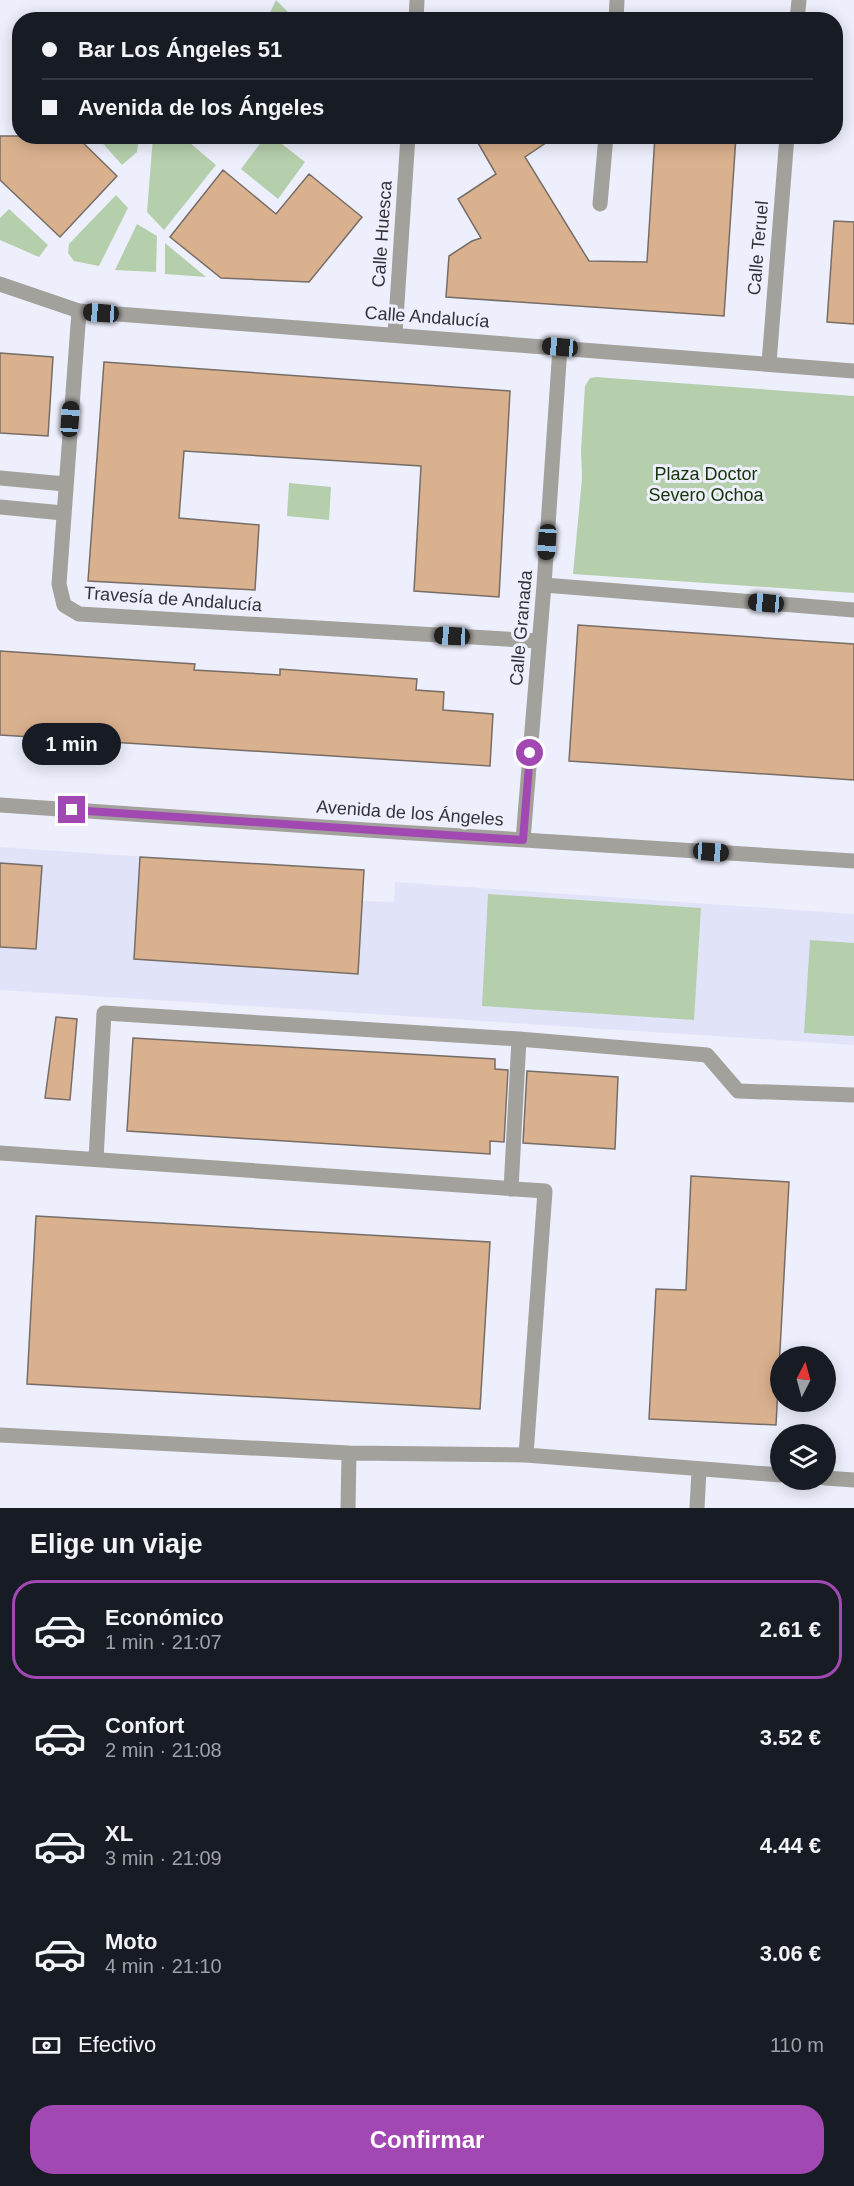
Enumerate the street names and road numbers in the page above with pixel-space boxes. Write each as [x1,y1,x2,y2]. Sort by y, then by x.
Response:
street label: Calle Huesca [368,179,396,288]
street label: Calle Teruel [744,200,772,296]
street label: Calle Andalucía [364,303,491,331]
street label: Calle Granada [506,568,536,687]
street label: Travesía de Andalucía [83,583,264,615]
street label: Avenida de los Ángeles [316,796,504,830]

